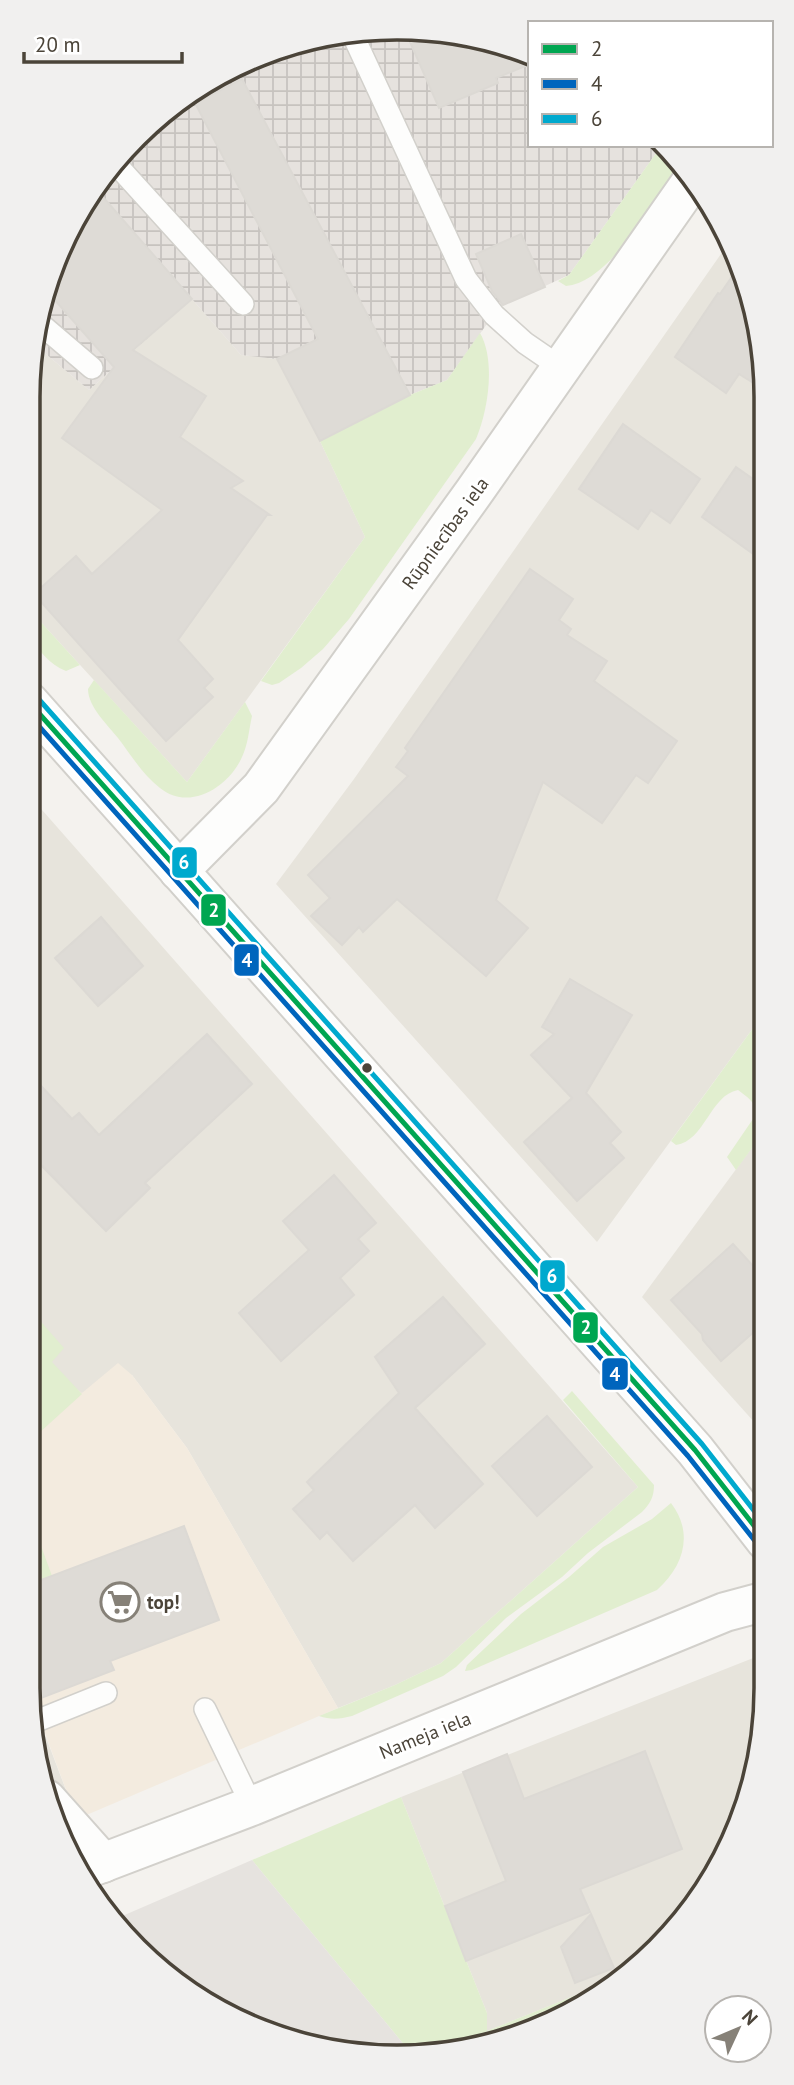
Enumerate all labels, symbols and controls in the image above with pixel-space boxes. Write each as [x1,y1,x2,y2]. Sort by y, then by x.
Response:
scale bar [24,21,182,65]
legend [528,21,773,147]
text: 20 m [35,31,81,58]
text: 2 [591,35,602,62]
text: 4 [591,70,602,97]
text: 6 [591,105,602,132]
street label: Rūpniecības iela [396,472,494,594]
line badge: 6 [171,846,198,879]
text: 6 [179,850,189,874]
line badge: 2 [200,893,227,927]
text: 2 [209,898,219,922]
line badge: 4 [233,943,260,977]
text: 4 [242,948,253,972]
unlabelled marker [360,1061,374,1075]
line badge: 6 [539,1259,566,1293]
text: 6 [547,1264,557,1288]
line badge: 2 [572,1311,599,1344]
text: 2 [581,1315,591,1339]
line badge: 4 [601,1357,629,1391]
text: 4 [610,1362,621,1386]
supermarket icon: top! [99,1581,141,1623]
place label: top! [147,1590,180,1614]
street label: Nameja iela [376,1706,474,1764]
north arrow [703,1994,773,2064]
text: N [737,2004,763,2030]

